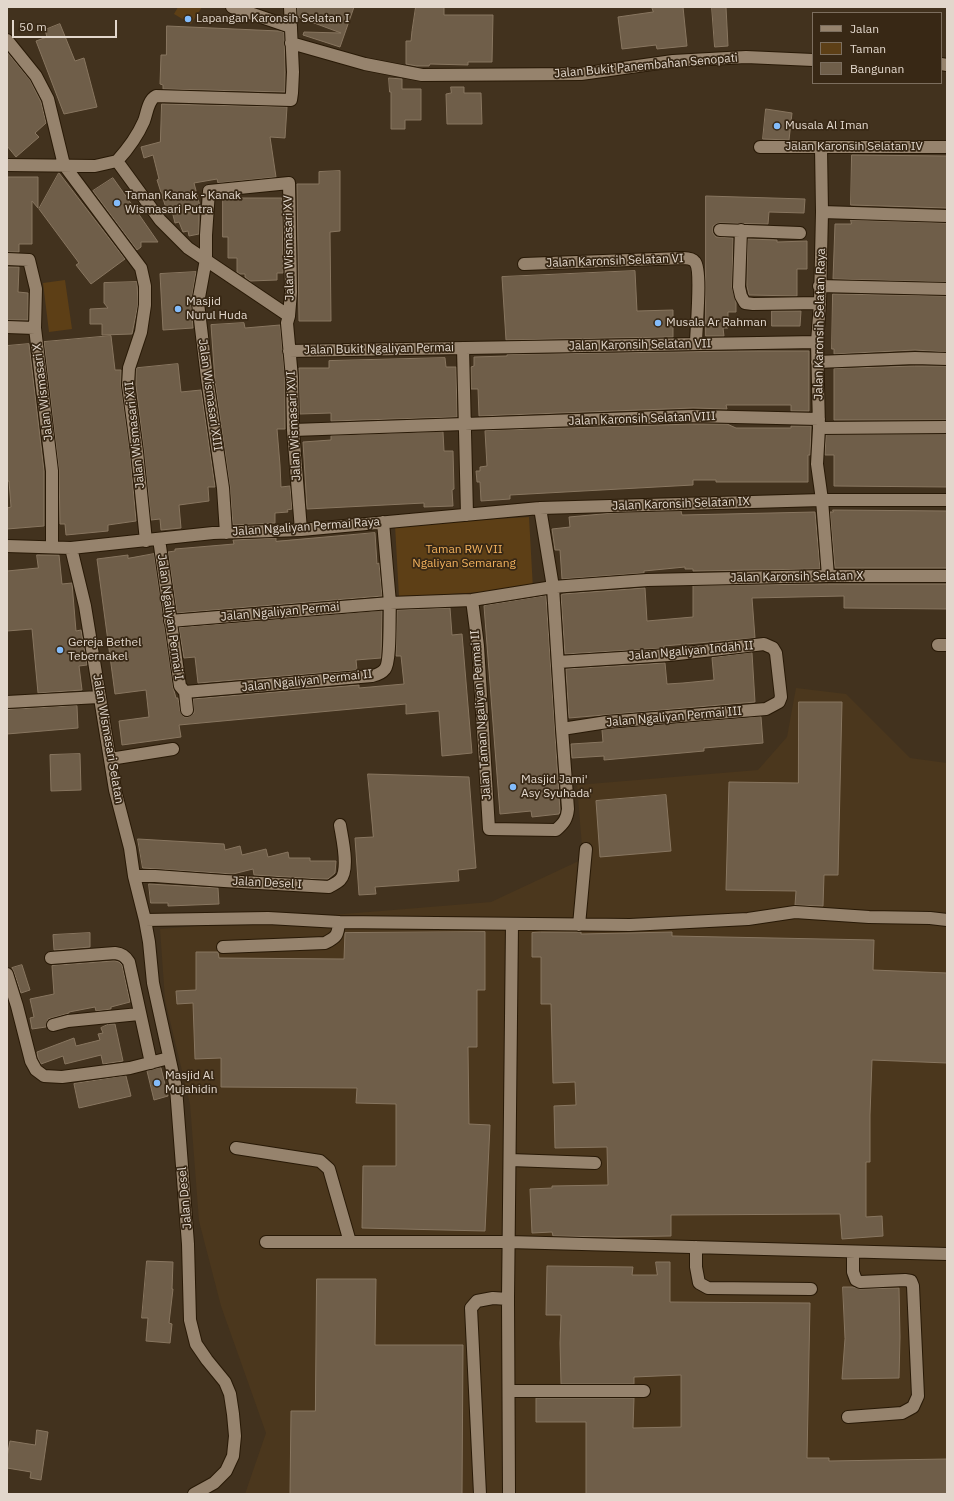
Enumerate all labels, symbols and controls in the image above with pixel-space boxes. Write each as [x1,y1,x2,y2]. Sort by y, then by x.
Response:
scale bar [14,12,119,38]
place label: Lapangan Karonsih Selatan I [196,12,349,26]
legend [812,12,942,84]
marker: Lapangan Karonsih Selatan I [183,14,193,24]
text: 50 m [19,19,47,34]
text: Jalan [850,21,879,36]
text: Taman [850,41,886,56]
street label: Jalan Bukit Panembahan Senopati [554,51,738,81]
text: Bangunan [850,61,904,76]
place label: Musala Al Iman [785,119,869,133]
marker: Musala Al Iman [772,121,782,131]
street label: Jalan Karonsih Selatan IV [785,140,923,154]
place label: Taman Kanak - Kanak Wismasari Putra [125,189,241,217]
street label: Jalan Wismasari XV [281,195,297,301]
marker: Taman Kanak - Kanak Wismasari Putra [112,198,122,208]
street label: Jalan Karonsih Selatan Raya [811,248,829,400]
street label: Jalan Karonsih Selatan VI [546,251,684,271]
place label: Masjid Nurul Huda [186,295,247,323]
marker: Masjid Nurul Huda [173,304,183,314]
place label: Musala Ar Rahman [666,316,767,330]
marker: Musala Ar Rahman [653,318,663,328]
street label: Jalan Karonsih Selatan VII [569,337,711,353]
street label: Jalan Wismasari XIII [195,338,225,452]
street label: Jalan Bukit Ngaliyan Permai [304,340,454,358]
street label: Jalan Wismasari X [30,342,56,442]
street label: Jalan Wismasari XVI [284,371,304,481]
street label: Jalan Wismasari XII [122,381,148,489]
street label: Jalan Karonsih Selatan VIII [568,409,716,429]
street label: Jalan Karonsih Selatan IX [612,494,750,514]
street label: Jalan Ngaliyan Permai Raya [232,515,380,539]
park label: Taman RW VII Ngaliyan Semarang [412,543,516,571]
street label: Jalan Ngaliyan Permai I [154,553,186,681]
street label: Jalan Karonsih Selatan X [730,569,864,585]
street label: Jalan Ngaliyan Permai [220,600,340,624]
street label: Jalan Taman Ngaliyan Permai II [468,629,494,801]
place label: Gereja Bethel Tebernakel [68,636,141,664]
street label: Jalan Ngaliyan Indah II [628,638,754,664]
marker: Gereja Bethel Tebernakel [55,645,65,655]
street label: Jalan Ngaliyan Permai II [241,667,373,695]
street label: Jalan Wismasari Selatan [89,673,127,805]
street label: Jalan Ngaliyan Permai III [605,704,743,730]
place label: Masjid Jami' Asy Syuhada' [521,773,592,801]
marker: Masjid Jami' Asy Syuhada' [508,782,518,792]
street label: Jalan Desel I [232,874,302,892]
place label: Masjid Al Mujahidin [165,1069,218,1097]
marker: Masjid Al Mujahidin [152,1078,162,1088]
street label: Jalan Desel [175,1166,195,1230]

